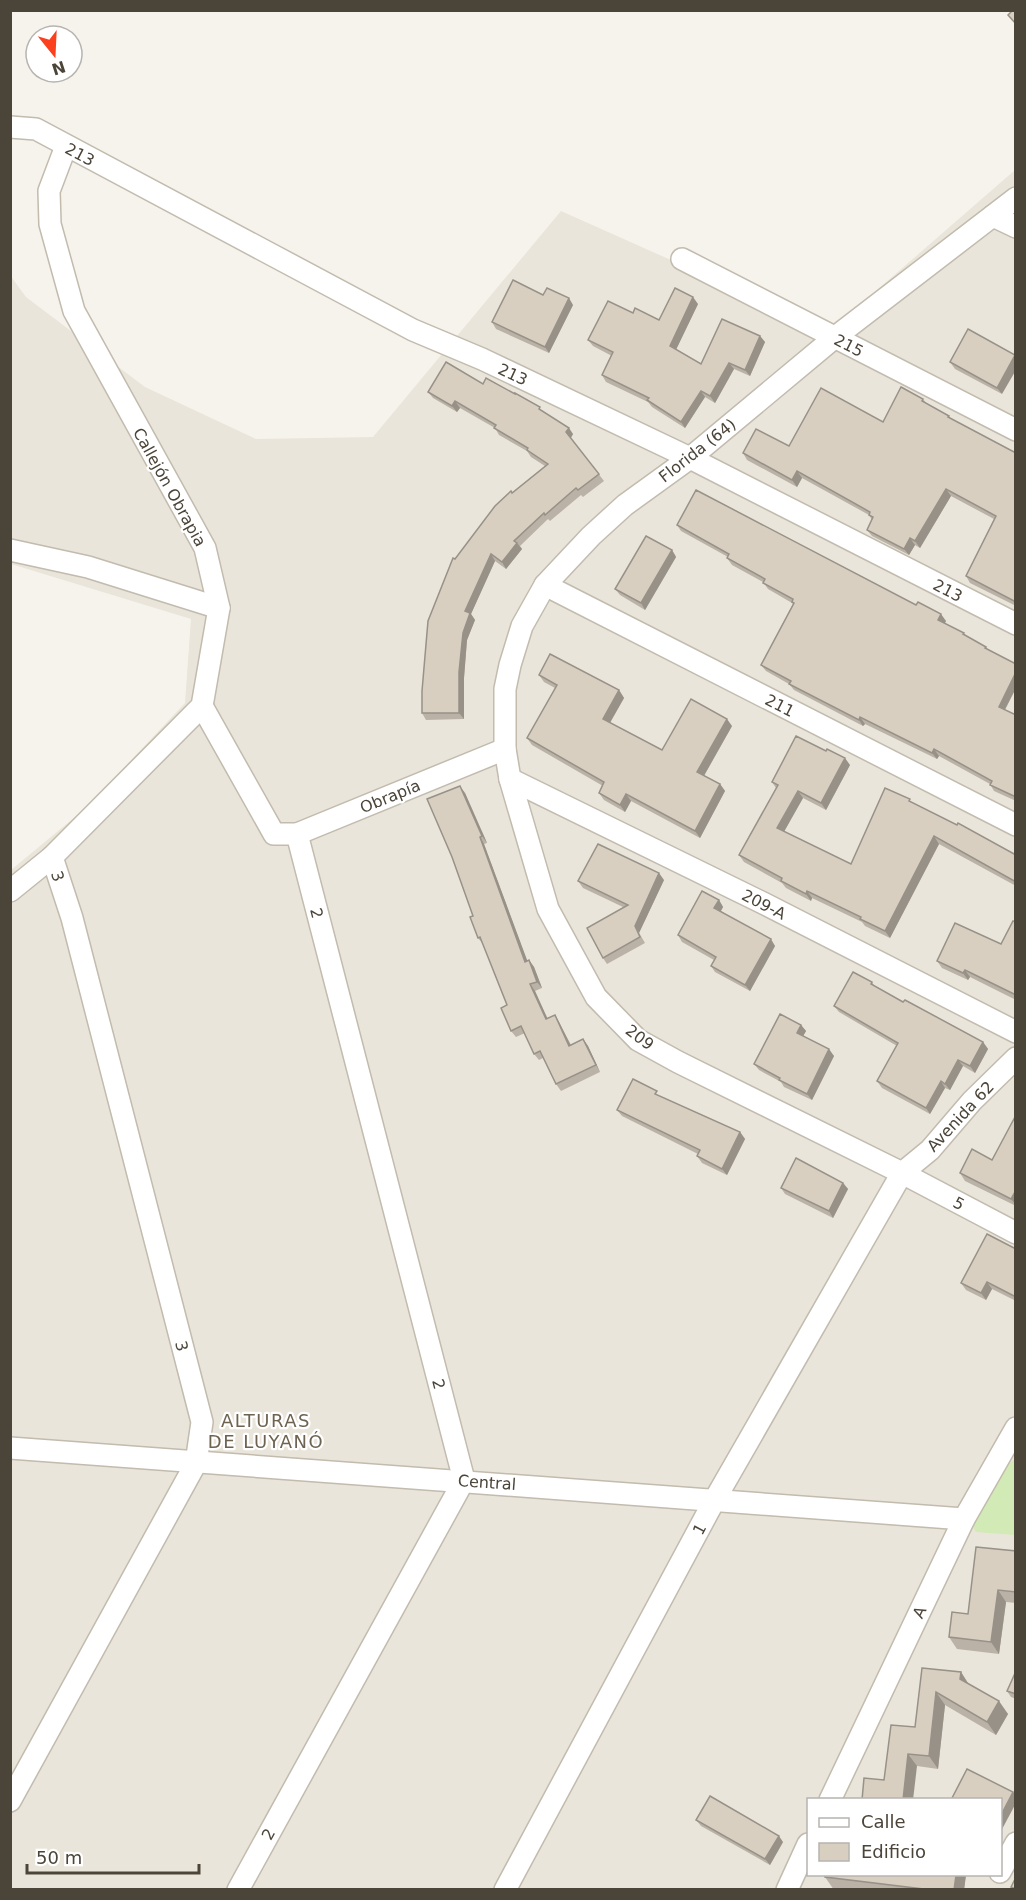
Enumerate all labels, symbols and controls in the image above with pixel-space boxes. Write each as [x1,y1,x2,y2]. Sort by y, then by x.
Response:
north arrow [24,24,84,84]
text: N [49,57,68,79]
street label: 213 [62,139,98,170]
street label: 215 [831,330,867,361]
street label: 213 [495,359,531,390]
street label: Florida (64) [655,414,740,486]
street label: Callejón Obrapia [129,425,210,550]
street label: 213 [930,575,966,606]
street label: 211 [762,690,798,721]
street label: Obrapía [357,776,423,817]
street label: 3 [47,868,68,884]
street label: 209-A [739,885,789,924]
street label: 2 [306,906,327,920]
street label: 209 [622,1021,658,1054]
street label: Avenida 62 [923,1077,998,1155]
street label: 5 [950,1193,968,1214]
street label: 3 [171,1339,192,1353]
street label: 2 [428,1377,449,1391]
district label: ALTURAS DE LUYANÓ [208,1410,324,1452]
street label: Central [457,1471,517,1494]
street label: 1 [689,1520,710,1538]
street label: A [909,1603,930,1621]
legend [807,1798,1002,1876]
text: Calle [861,1811,906,1832]
street label: 2 [258,1825,279,1843]
scale bar [27,1837,200,1875]
text: Edificio [861,1841,926,1862]
text: 50 m [36,1847,82,1868]

